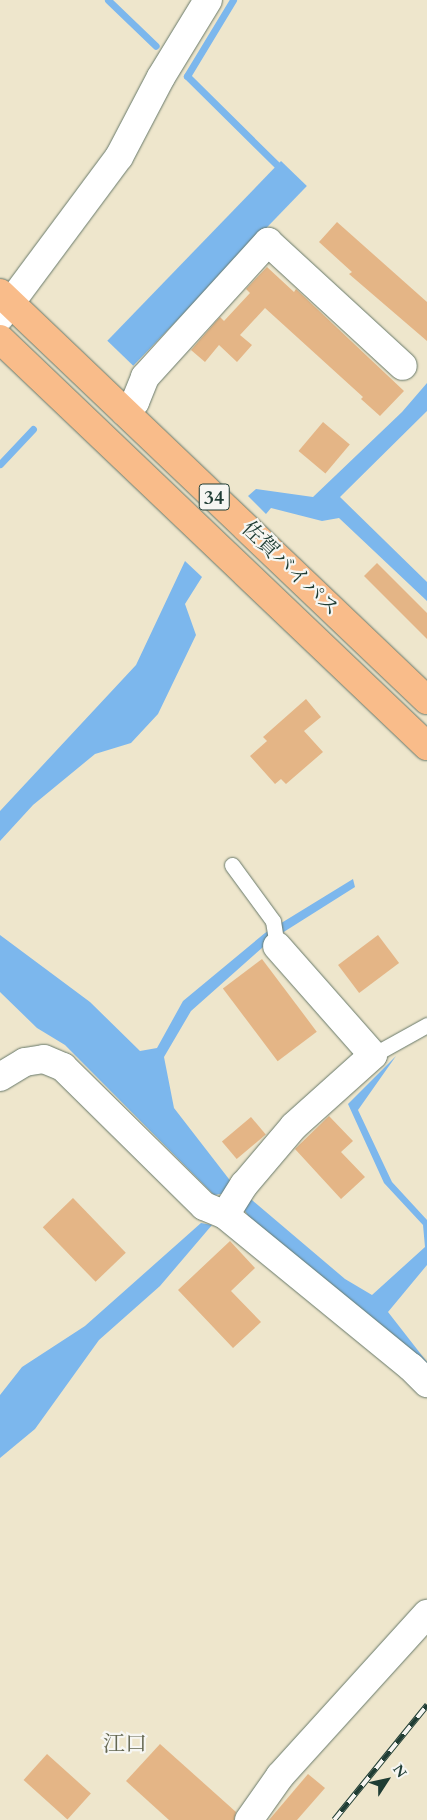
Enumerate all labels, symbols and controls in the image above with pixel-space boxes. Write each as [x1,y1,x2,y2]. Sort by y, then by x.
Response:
road number: 34 [198,480,230,514]
street label: 佐賀バイパス [236,516,344,622]
district label: 江口 [103,1732,147,1758]
north arrow [362,1755,412,1805]
text: N [388,1761,411,1782]

